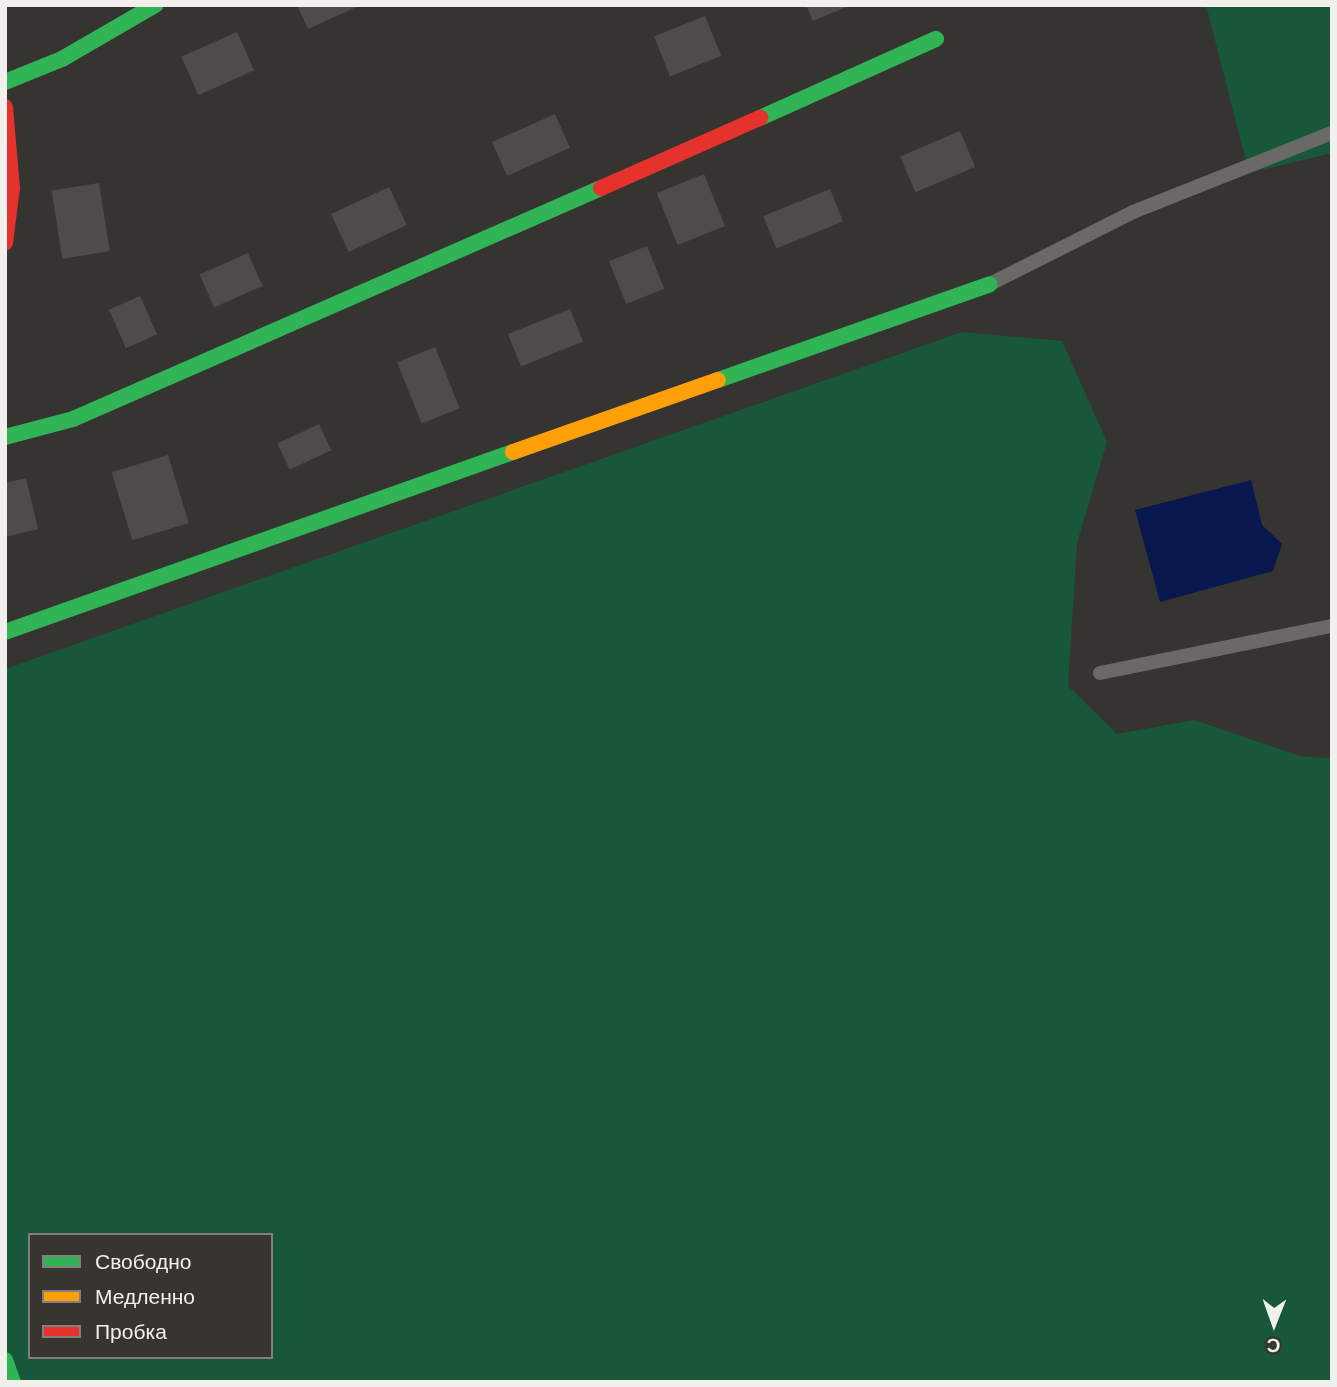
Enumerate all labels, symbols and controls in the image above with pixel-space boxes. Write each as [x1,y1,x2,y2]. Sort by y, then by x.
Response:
legend [28,1233,273,1359]
text: Свободно [95,1249,192,1274]
text: Медленно [95,1284,195,1309]
north arrow [1239,1289,1309,1359]
text: Пробка [95,1319,167,1344]
text: С [1267,1334,1281,1357]

